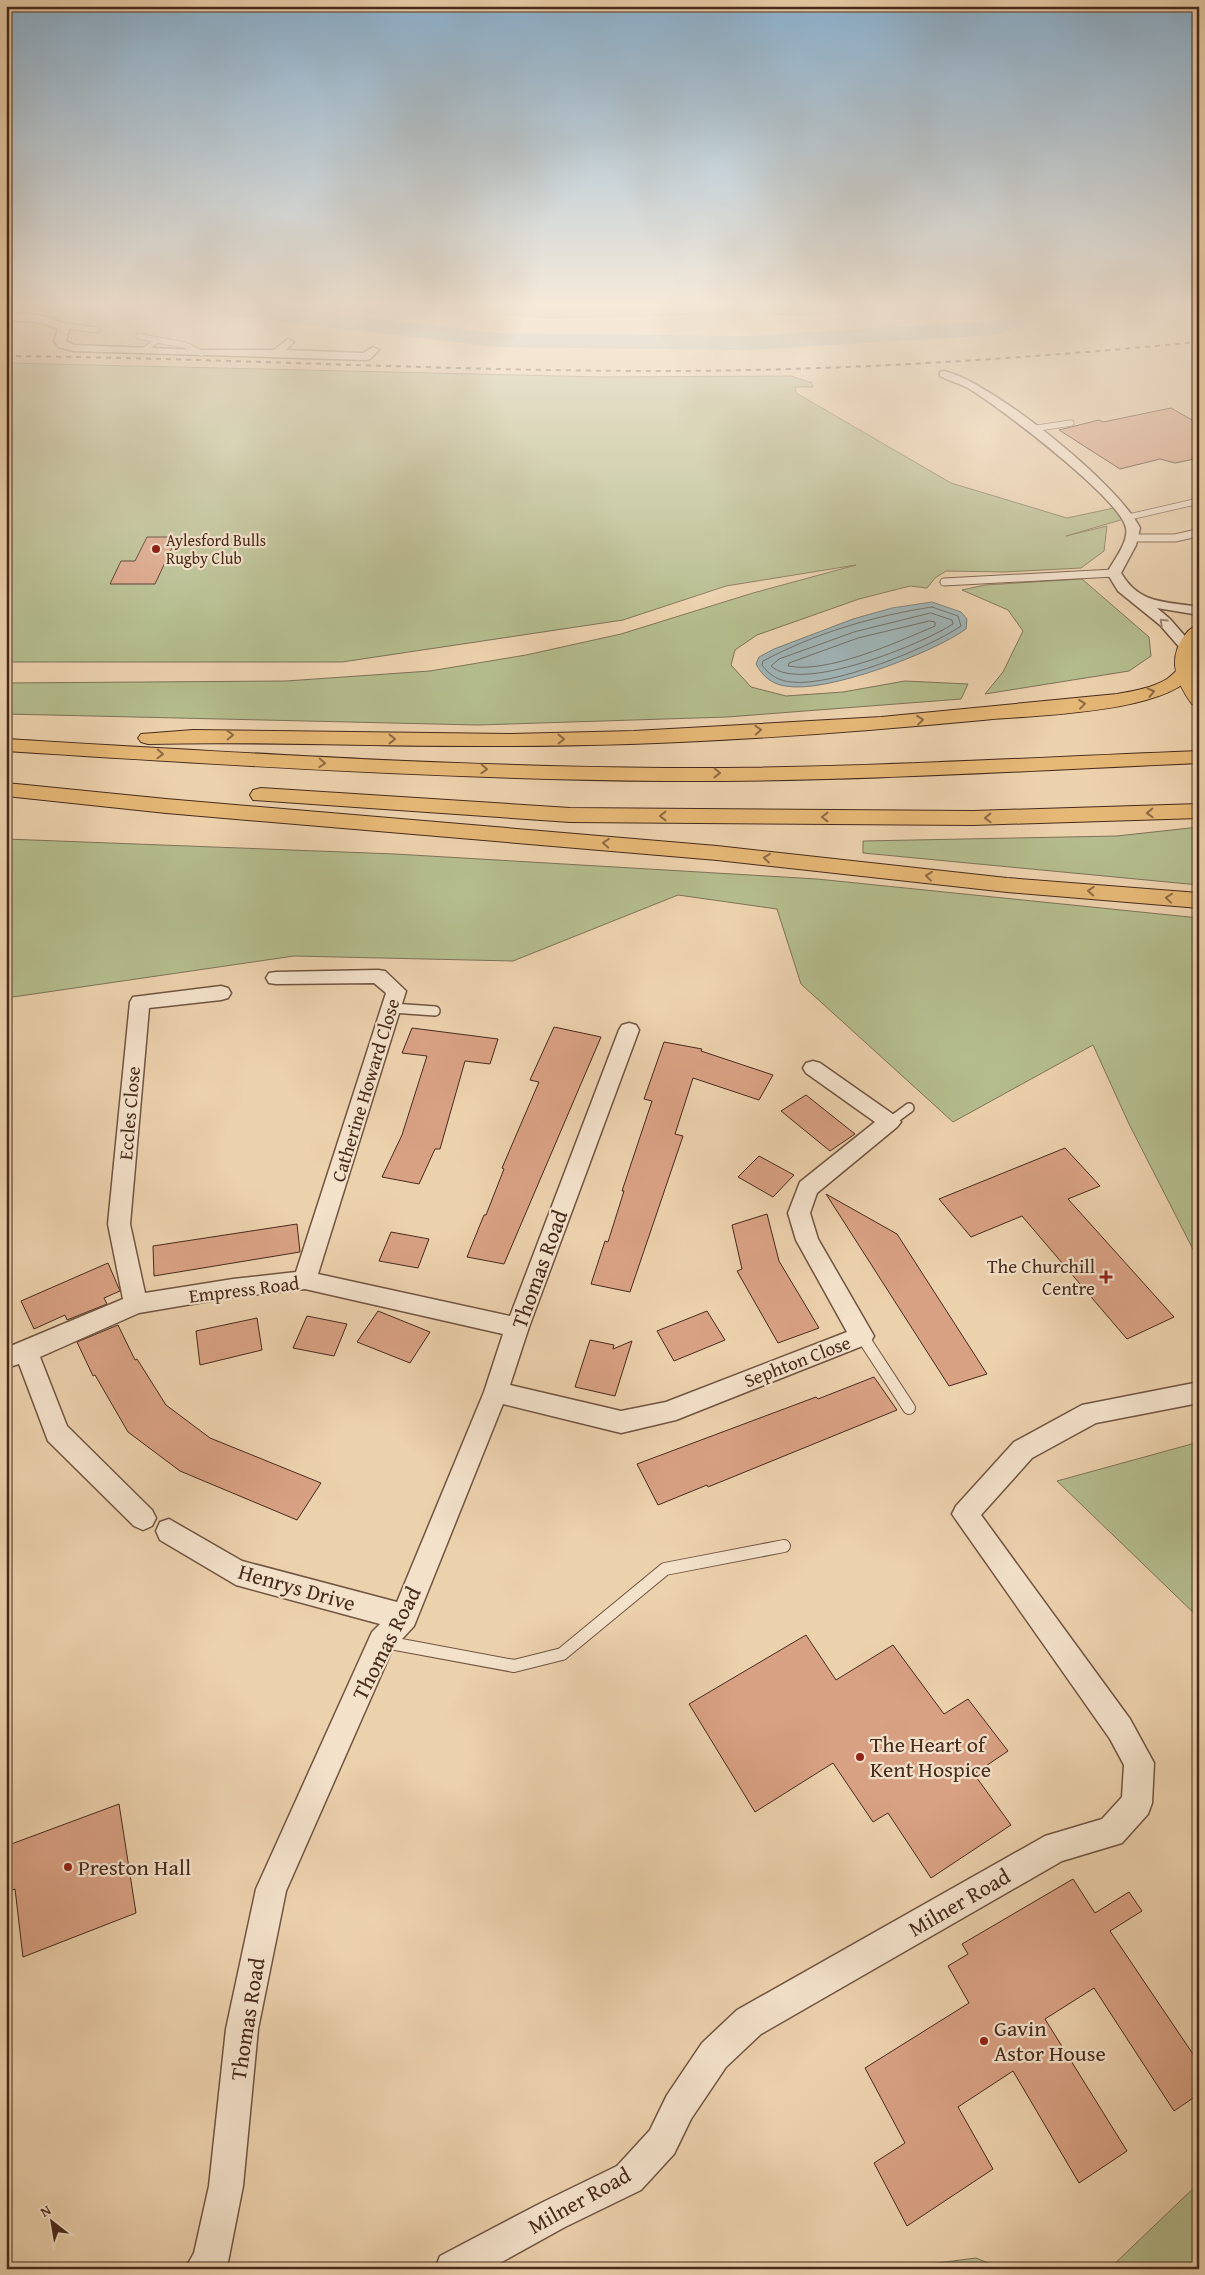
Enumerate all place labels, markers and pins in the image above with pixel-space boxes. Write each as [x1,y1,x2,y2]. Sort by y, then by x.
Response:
place label: Aylesford Bulls Rugby Club [166,528,266,570]
marker: Aylesford Bulls Rugby Club [150,543,162,555]
place label: The Churchill Centre [987,1252,1095,1302]
marker: The Churchill Centre [1099,1270,1113,1284]
place label: The Heart of Kent Hospice [870,1728,991,1785]
marker: The Heart of Kent Hospice [854,1751,866,1763]
place label: Preston Hall [78,1851,191,1883]
marker: Preston Hall [62,1861,74,1873]
place label: Gavin Astor House [994,2012,1106,2069]
marker: Gavin Astor House [978,2035,990,2047]

